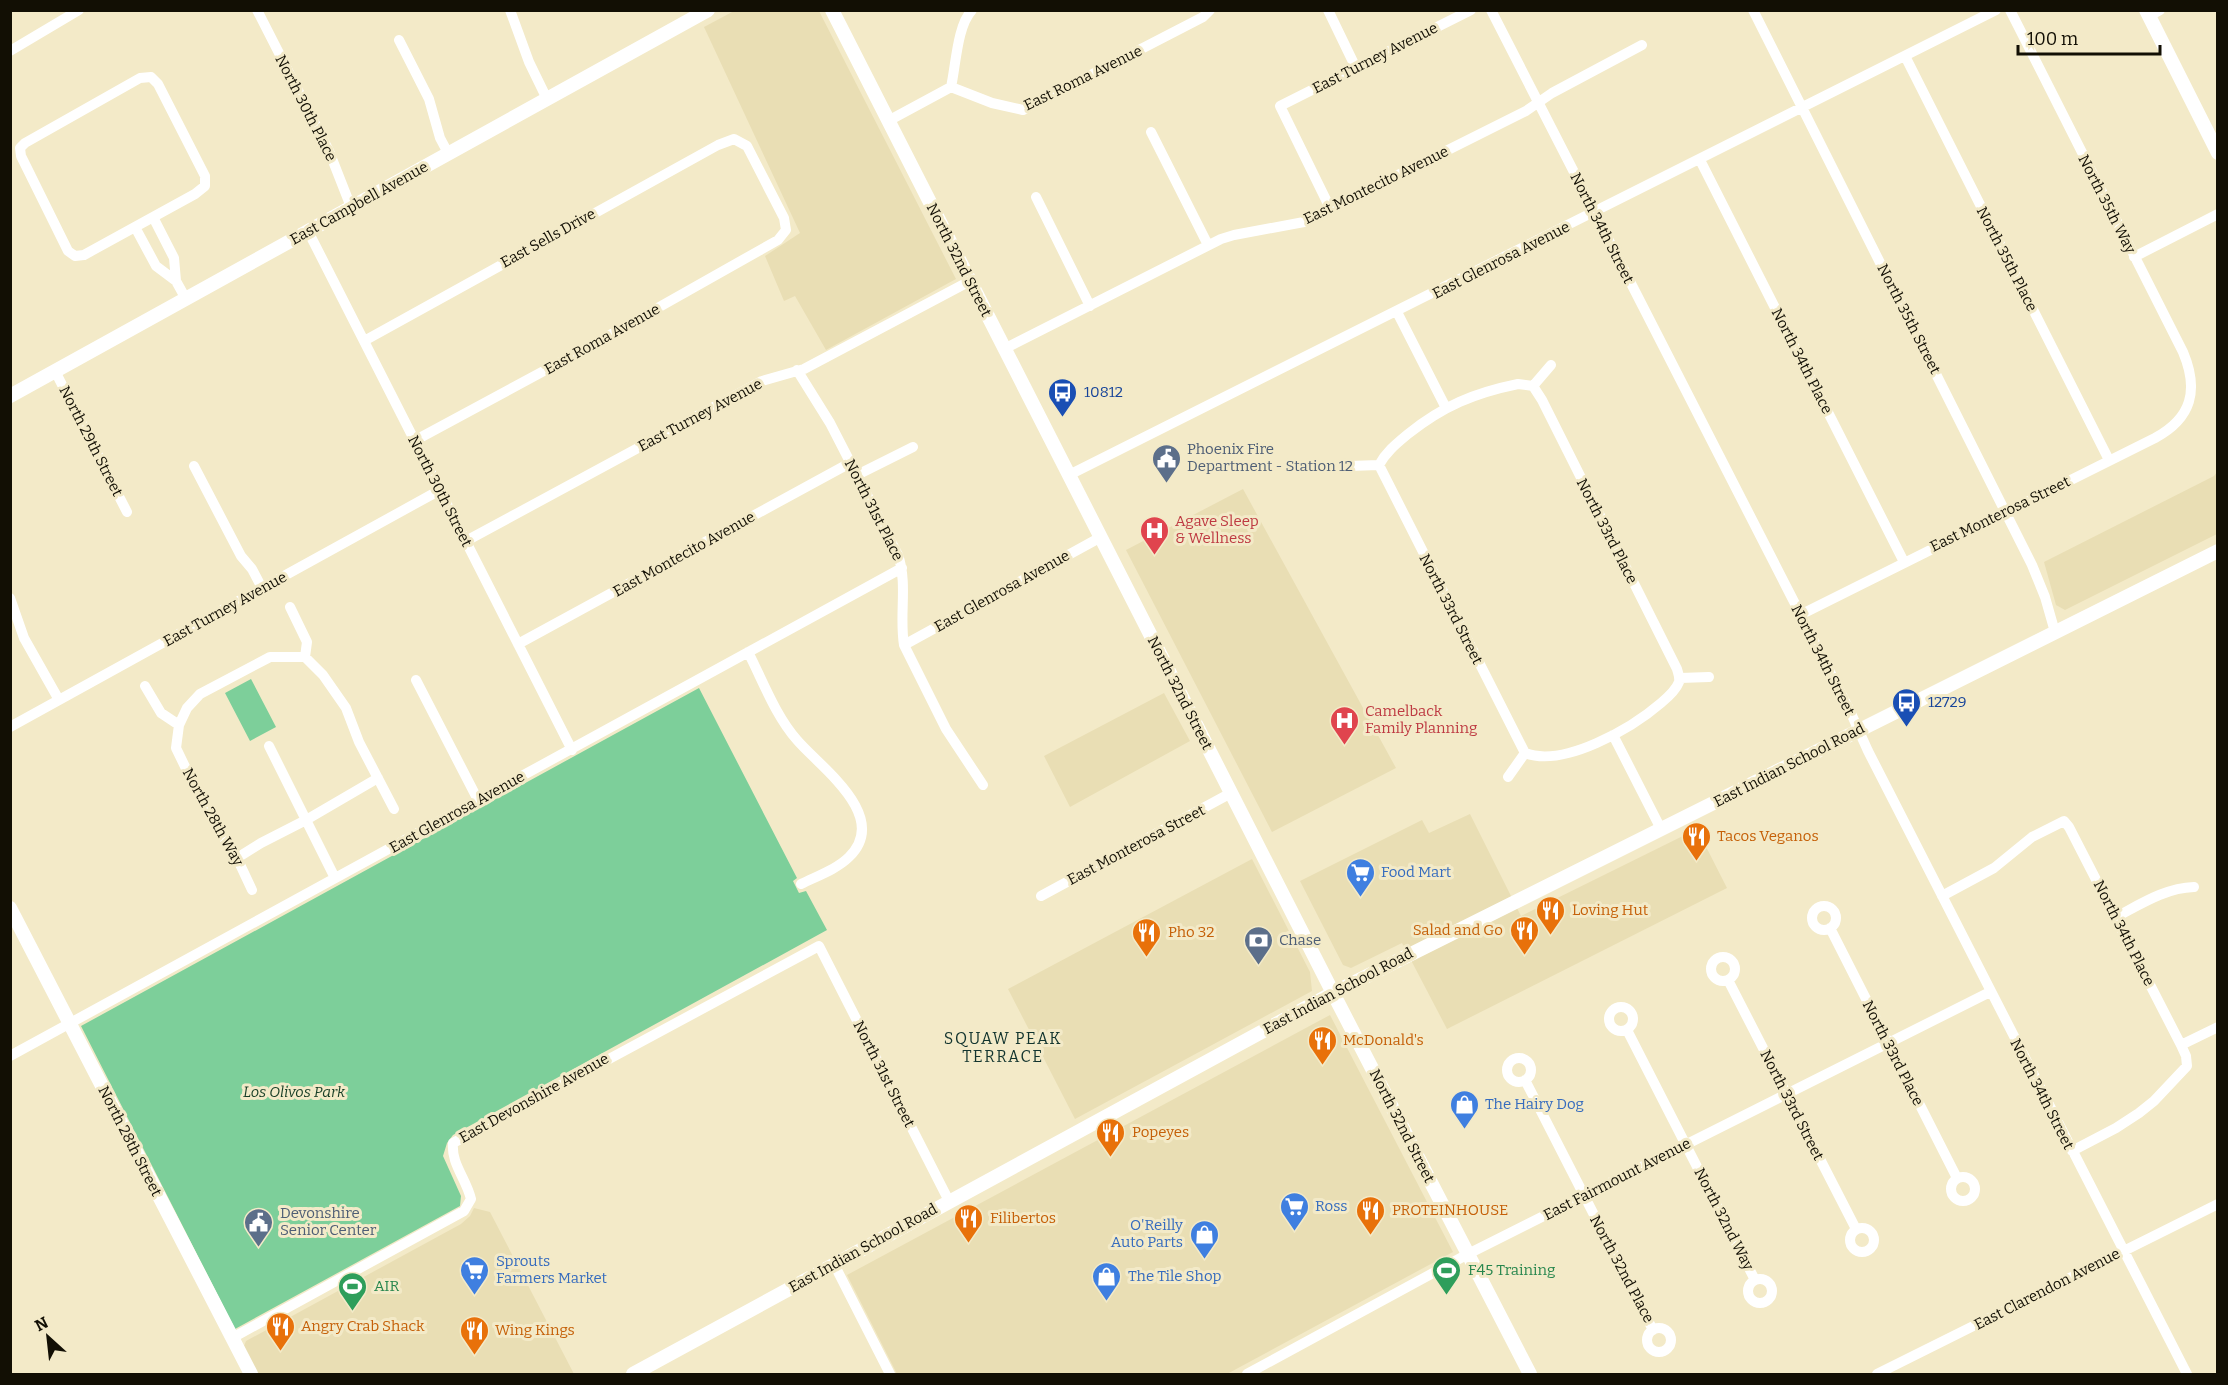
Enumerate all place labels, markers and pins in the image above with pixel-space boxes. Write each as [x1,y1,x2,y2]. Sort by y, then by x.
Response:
bus stop icon: 10812 [1047,376,1079,418]
place label: 10812 [1084,383,1123,401]
place label: Phoenix Fire Department - Station 12 [1187,440,1353,475]
public building icon: Phoenix Fire Department - Station 12 [1150,442,1182,484]
place label: Agave Sleep & Wellness [1175,512,1259,547]
hospital icon: Agave Sleep & Wellness [1138,514,1170,556]
bus stop icon: 12729 [1891,686,1923,728]
place label: 12729 [1928,693,1966,711]
place label: Camelback Family Planning [1365,702,1477,737]
hospital icon: Camelback Family Planning [1328,704,1360,746]
restaurant icon: Tacos Veganos [1680,820,1712,862]
place label: Tacos Veganos [1717,827,1819,845]
supermarket icon: Food Mart [1344,856,1376,898]
place label: Food Mart [1381,863,1452,881]
restaurant icon: Loving Hut [1535,894,1567,936]
place label: Loving Hut [1572,901,1649,919]
restaurant icon: Salad and Go [1508,914,1540,956]
restaurant icon: Pho 32 [1131,916,1163,958]
place label: Salad and Go [1413,921,1503,939]
place label: Pho 32 [1168,923,1214,941]
bank icon: Chase [1242,924,1274,966]
place label: Chase [1279,931,1321,949]
restaurant icon: McDonald's [1306,1024,1338,1066]
place label: McDonald's [1343,1031,1424,1049]
shop icon: The Hairy Dog [1448,1088,1480,1130]
place label: The Hairy Dog [1485,1095,1584,1113]
restaurant icon: Popeyes [1095,1116,1127,1158]
place label: Popeyes [1132,1123,1189,1141]
supermarket icon: Ross [1278,1190,1310,1232]
restaurant icon: PROTEINHOUSE [1355,1194,1387,1236]
place label: Ross [1315,1197,1348,1215]
place label: PROTEINHOUSE [1392,1201,1508,1219]
restaurant icon: Filibertos [953,1202,985,1244]
place label: Devonshire Senior Center [280,1204,377,1239]
public building icon: Devonshire Senior Center [243,1206,275,1248]
place label: Filibertos [990,1209,1056,1227]
place label: O'Reilly Auto Parts [1111,1216,1183,1251]
shop icon: O'Reilly Auto Parts [1188,1218,1220,1260]
place label: Sprouts Farmers Market [496,1252,608,1287]
supermarket icon: Sprouts Farmers Market [459,1254,491,1296]
sports icon: F45 Training [1431,1254,1463,1296]
shop icon: The Tile Shop [1091,1260,1123,1302]
place label: F45 Training [1468,1261,1555,1279]
place label: The Tile Shop [1128,1267,1222,1285]
sports icon: AIR [337,1270,369,1312]
place label: AIR [374,1277,399,1295]
restaurant icon: Angry Crab Shack [264,1310,296,1352]
restaurant icon: Wing Kings [458,1314,490,1356]
place label: Angry Crab Shack [301,1317,425,1335]
place label: Wing Kings [495,1321,575,1339]

